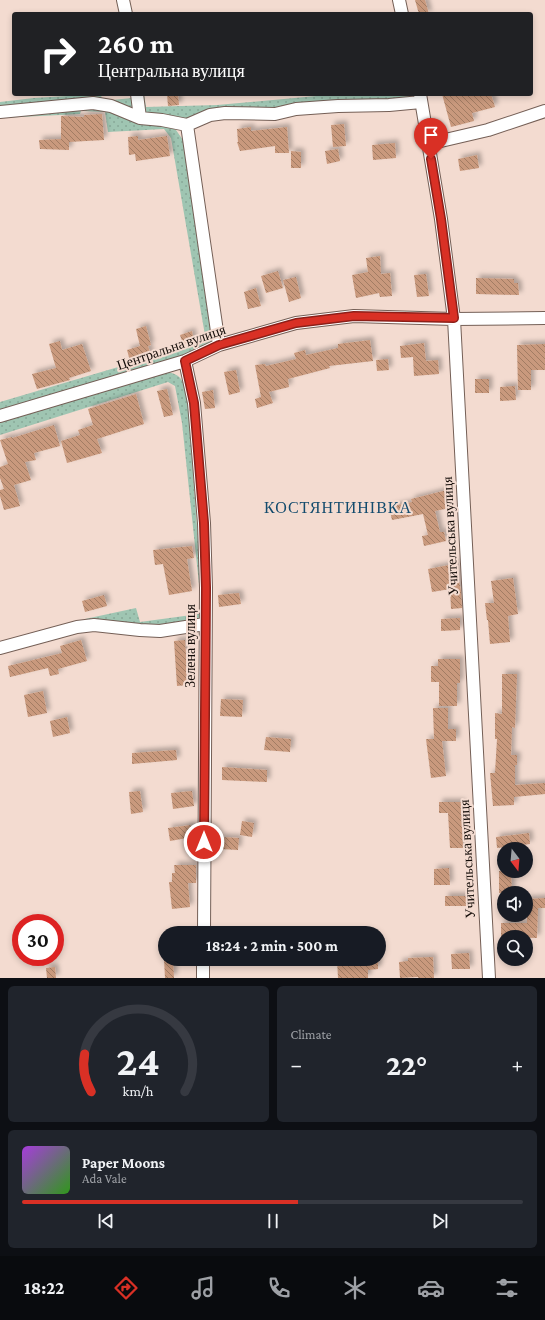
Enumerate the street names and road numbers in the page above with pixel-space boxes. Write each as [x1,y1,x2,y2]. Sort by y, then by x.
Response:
street label: Центральна вулиця [114,321,228,373]
street label: Учительська вулиця [439,476,461,596]
street label: Зелена вулиця [182,604,198,688]
street label: Учительська вулиця [456,799,478,919]

